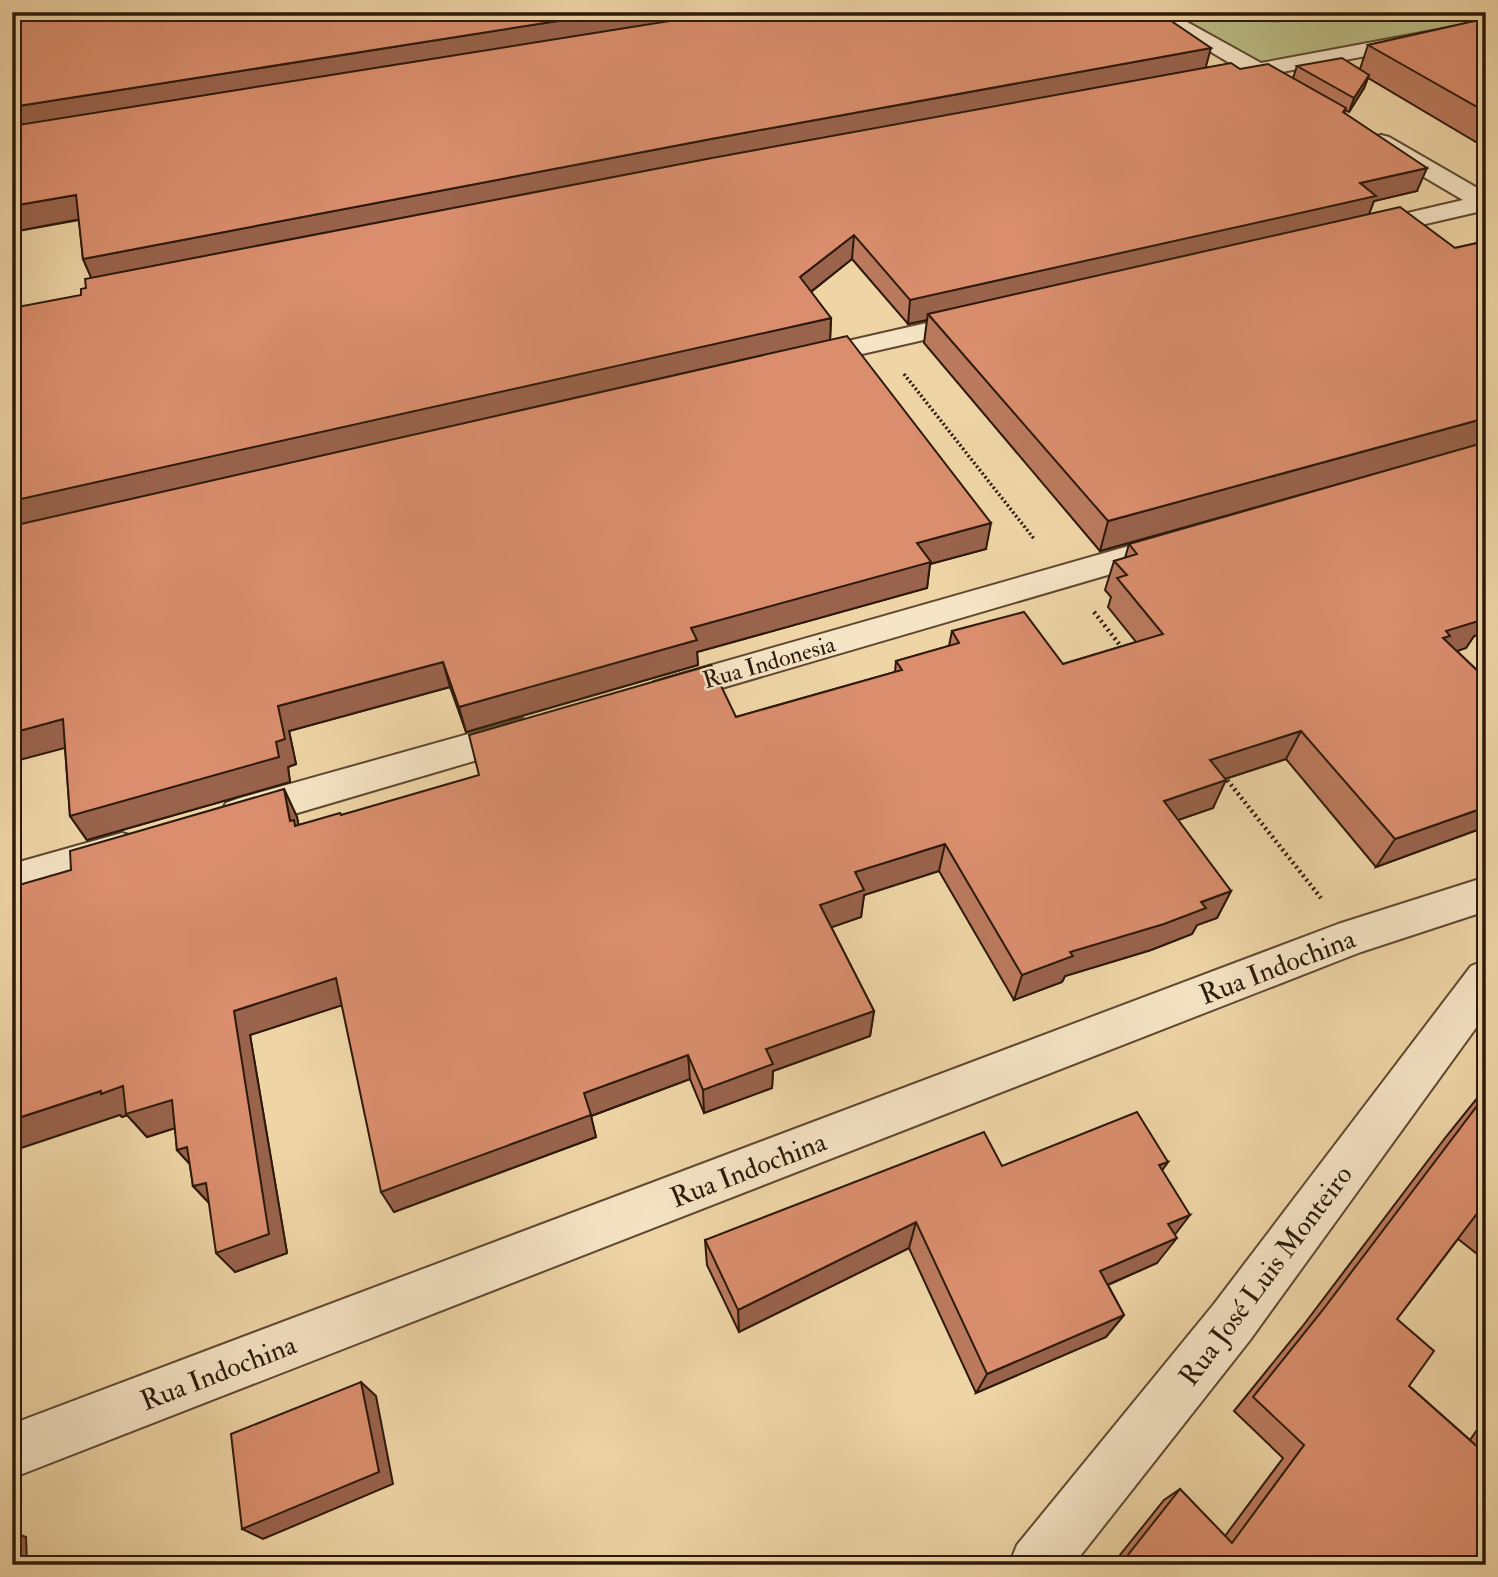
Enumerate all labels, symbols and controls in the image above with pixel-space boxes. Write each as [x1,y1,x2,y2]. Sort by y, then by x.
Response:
street label: Rua Indonesia [699,628,840,696]
street label: Rua Indochina [1195,922,1361,1013]
street label: Rua Indochina [666,1125,832,1216]
street label: Rua José Luis Monteiro [1172,1159,1361,1393]
street label: Rua Indochina [136,1328,302,1419]

